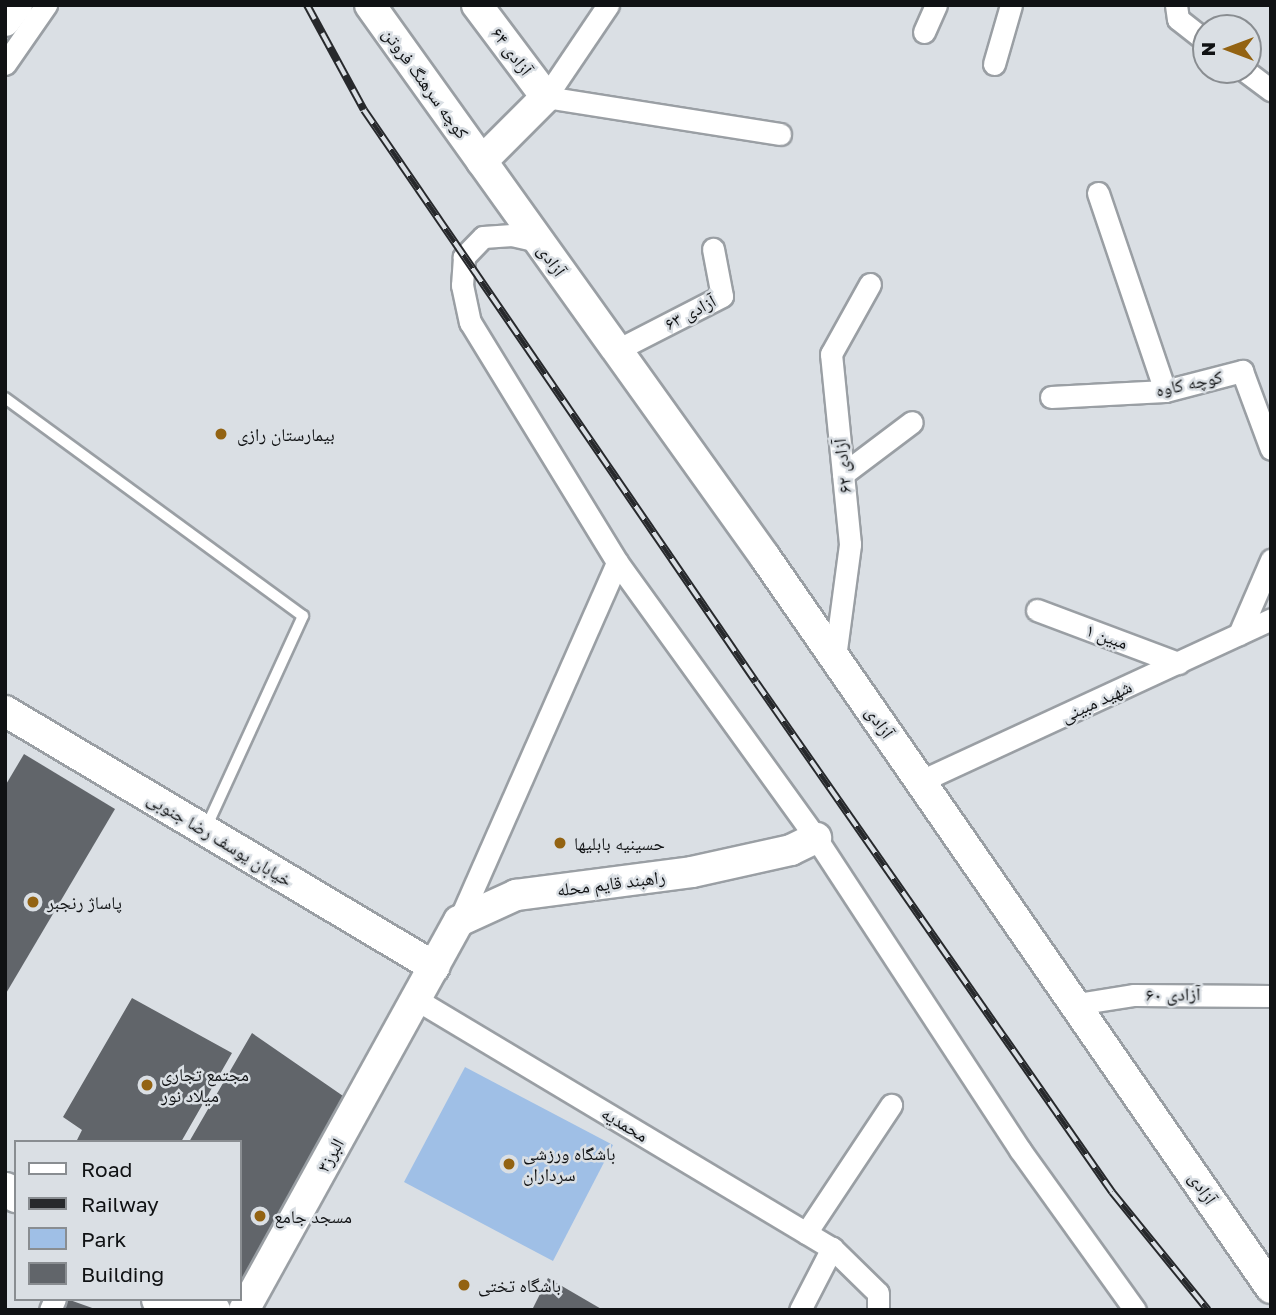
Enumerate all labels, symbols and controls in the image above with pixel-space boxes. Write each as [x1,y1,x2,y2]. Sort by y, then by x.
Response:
north arrow [1192,14,1262,84]
street label: کوچه سرهنگ فروتن [378,23,474,143]
street label: آزادی ۶۴ [487,23,537,79]
text: N [1196,42,1219,56]
street label: آزادی [533,240,571,280]
street label: آزادی ۶۳ [661,290,719,334]
street label: کوچه کاوه [1154,365,1224,401]
place label: بیمارستان رازی [237,423,335,445]
marker: بیمارستان رازی [211,424,231,444]
street label: آزادی ۶۲ [828,438,856,494]
street label: مبین ۱ [1083,618,1131,654]
street label: شهید مبینی [1057,675,1135,727]
street label: آزادی [861,702,899,742]
street label: خیابان یوسف رضا جنوبی [144,787,296,891]
place label: حسینیه بابلیها [574,832,665,854]
marker: حسینیه بابلیها [552,835,568,851]
street label: راهبند قایم محله [556,866,666,900]
place label: پاساژ رنجبر [47,891,122,913]
marker: پاساژ رنجبر [25,894,41,910]
street label: آزادی ۶۰ [1145,983,1201,1005]
place label: مجتمع تجاری میلاد نور [161,1064,249,1106]
marker: مجتمع تجاری میلاد نور [139,1077,155,1093]
street label: محمدیه [598,1102,652,1146]
street label: البرز۳ [312,1134,348,1176]
legend [14,1140,242,1301]
place label: باشگاه ورزشی سرداران [523,1143,616,1186]
text: Road [81,1156,132,1182]
marker: باشگاه ورزشی سرداران [501,1156,517,1172]
street label: آزادی [1185,1168,1221,1208]
text: Railway [81,1191,159,1217]
place label: مسجد جامع [274,1205,352,1227]
marker: مسجد جامع [252,1208,268,1224]
text: Park [81,1226,126,1252]
text: Building [81,1261,164,1287]
place label: باشگاه تختی [478,1274,561,1296]
marker: باشگاه تختی [456,1277,472,1293]

